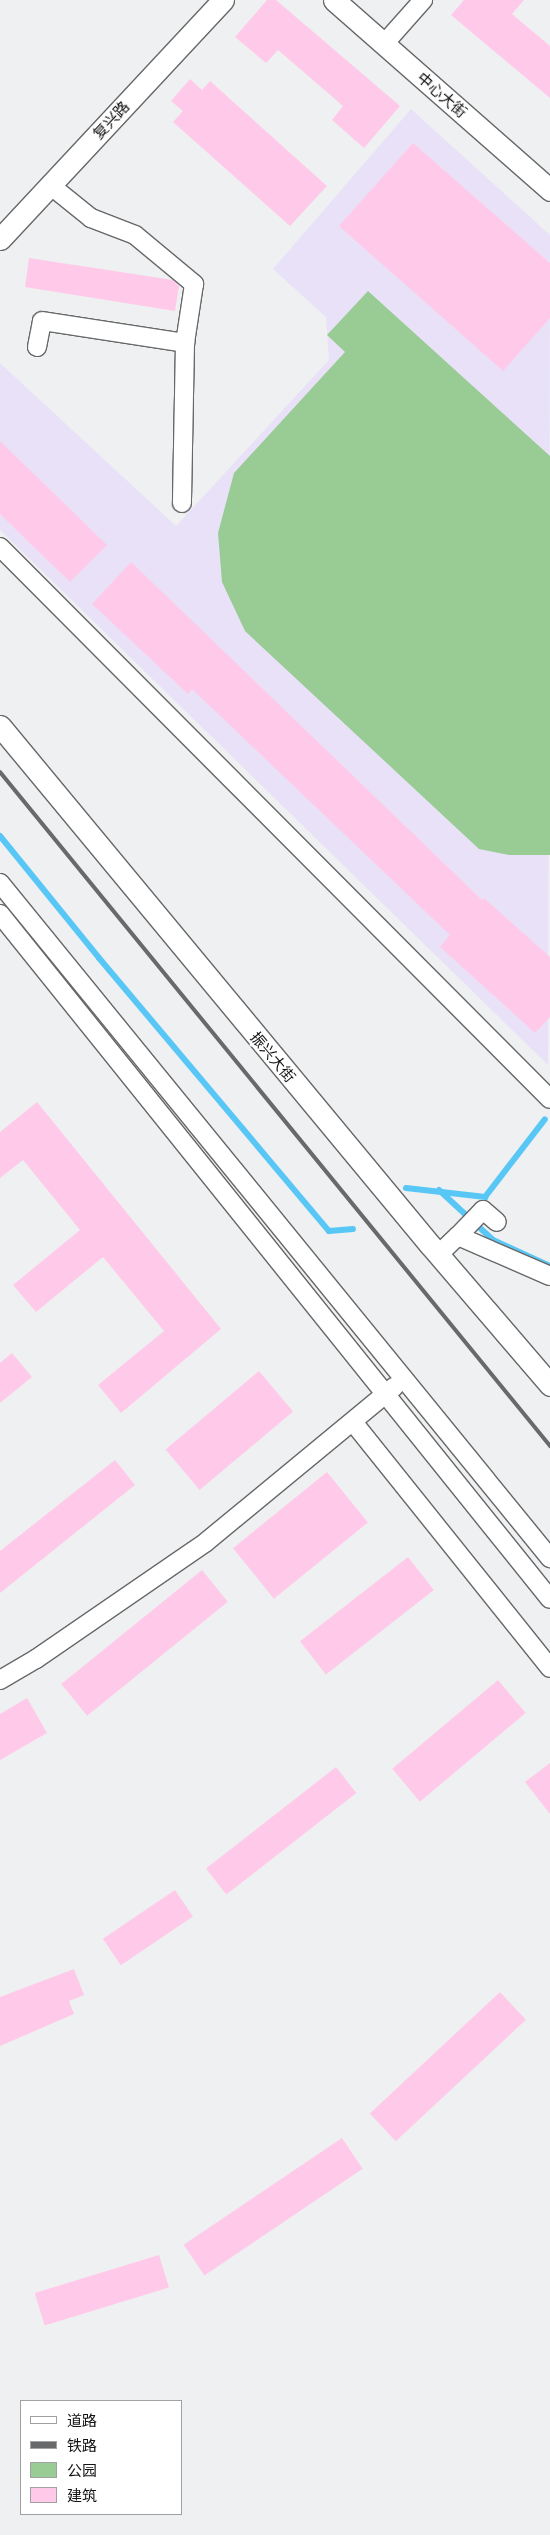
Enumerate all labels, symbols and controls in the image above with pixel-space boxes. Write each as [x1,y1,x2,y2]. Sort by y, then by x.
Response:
street label: 中心大街 [413,69,471,121]
street label: 复兴路 [89,97,133,143]
street label: 振兴大街 [247,1028,299,1086]
legend [20,2400,182,2515]
text: 道路 [67,2412,97,2429]
text: 铁路 [67,2437,97,2454]
text: 公园 [67,2462,97,2479]
text: 建筑 [67,2487,97,2504]

